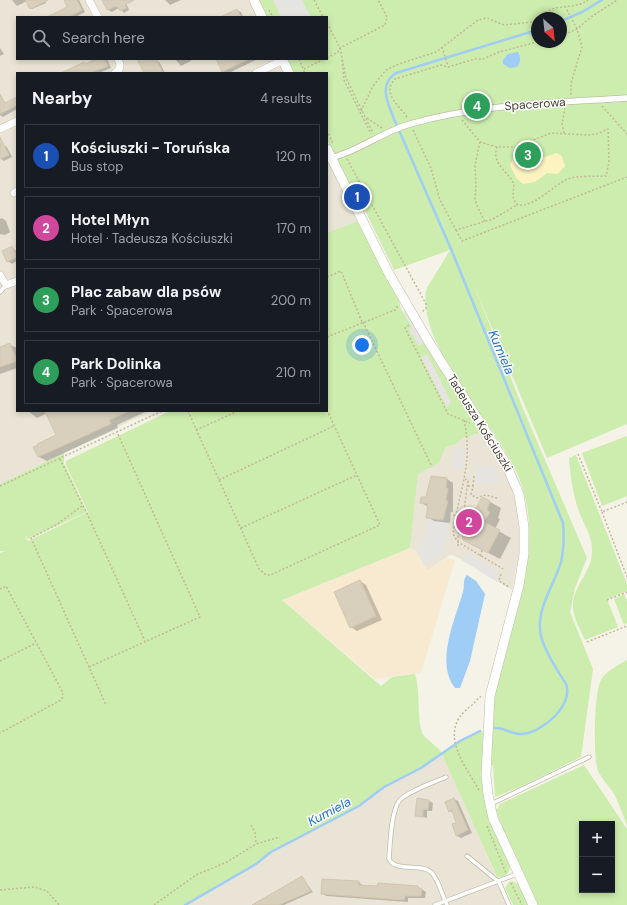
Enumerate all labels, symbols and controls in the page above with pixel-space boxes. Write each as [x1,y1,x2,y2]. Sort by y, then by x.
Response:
north arrow [531,12,567,48]
search box [16,16,328,60]
icon: search [30,27,52,49]
text: Search here [62,28,145,48]
text: Nearby [32,87,92,109]
text: 4 results [260,90,312,107]
pin: 4 [464,91,490,121]
street label: Spacerowa [504,94,566,114]
text: Kościuszki - Toruńska [71,138,230,158]
pin: 3 [515,140,541,170]
text: 1 [44,148,48,165]
text: 120 m [276,148,311,165]
text: Bus stop [71,158,123,175]
pin: 1 [344,182,370,212]
text: Hotel Młyn [71,210,149,230]
text: 2 [42,220,50,237]
text: 170 m [276,220,311,237]
text: Hotel · Tadeusza Kościuszki [71,230,233,247]
text: Plac zabaw dla psów [71,282,221,302]
text: 3 [42,292,50,309]
text: 200 m [271,292,311,309]
text: Park · Spacerowa [71,302,173,319]
water label: Kumiela [485,327,519,377]
your location [352,335,372,355]
text: Park Dolinka [71,354,161,374]
text: 4 [42,364,50,381]
text: 210 m [276,364,311,381]
street label: Tadeusza Kościuszki [444,371,516,475]
text: Park · Spacerowa [71,374,173,391]
pin: 2 [456,507,482,537]
water label: Kumiela [305,793,354,830]
map controls [579,821,615,893]
button: + [579,821,615,857]
button: − [579,857,615,893]

